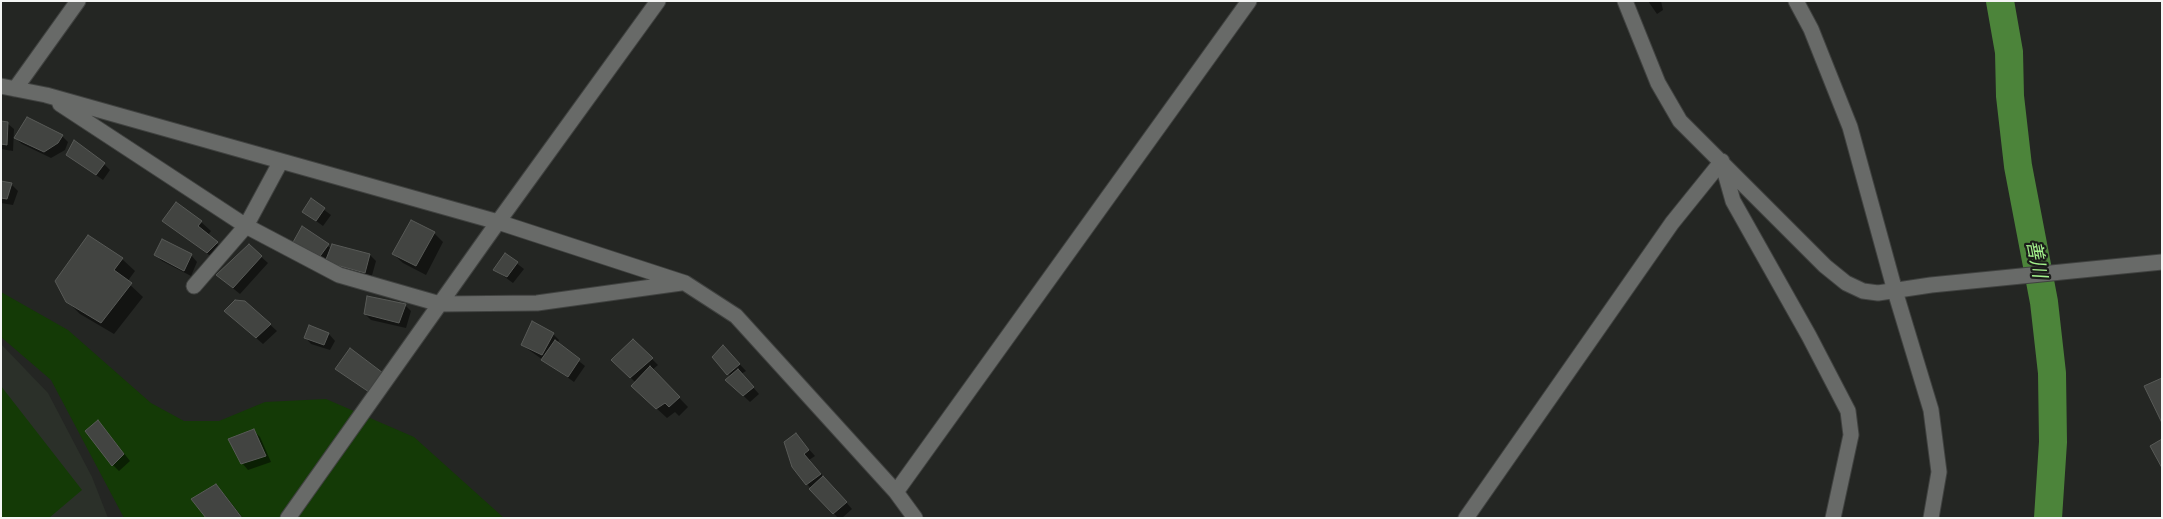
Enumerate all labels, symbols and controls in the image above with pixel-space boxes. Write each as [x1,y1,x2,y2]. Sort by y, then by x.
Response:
water label: 善川 [2021,238,2051,280]

